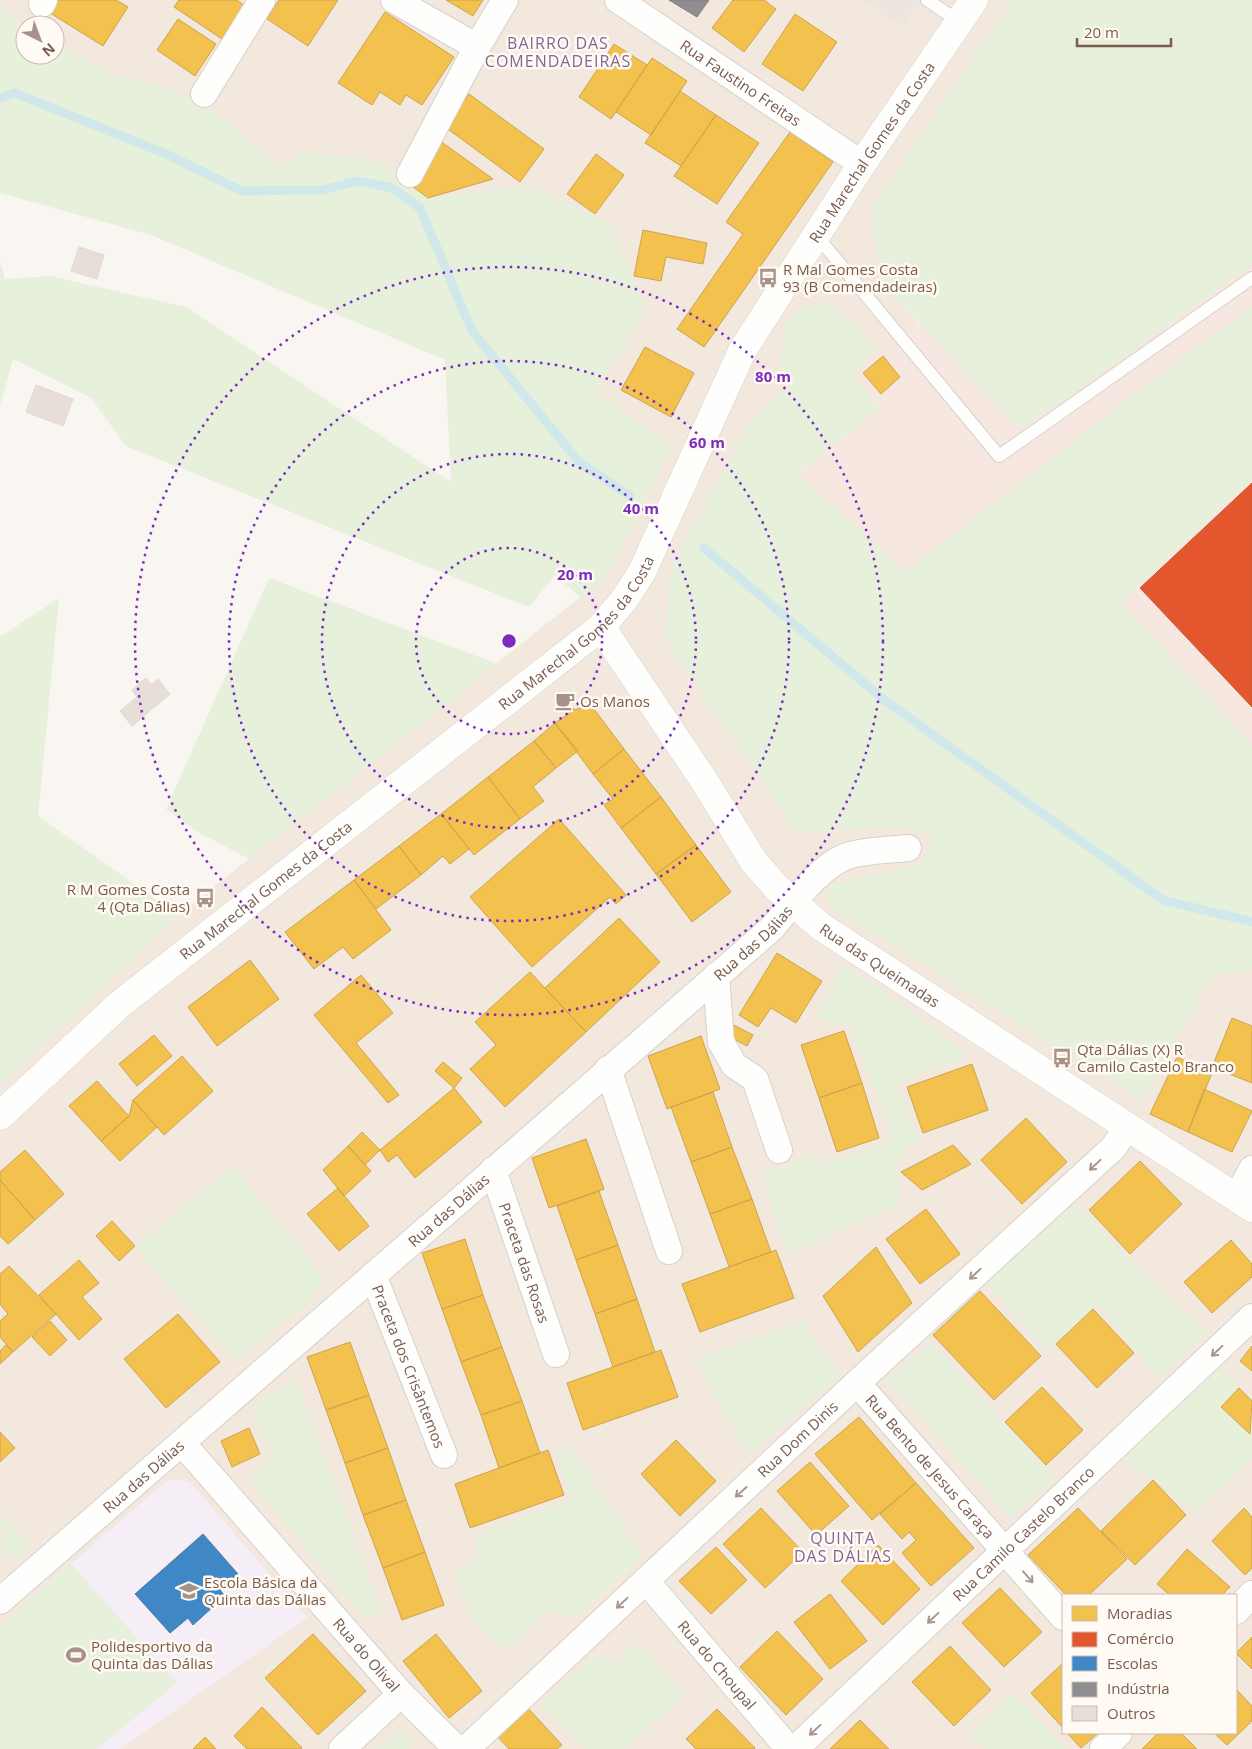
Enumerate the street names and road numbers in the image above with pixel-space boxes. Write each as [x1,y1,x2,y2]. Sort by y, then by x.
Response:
street label: Rua Faustino Freitas [677,35,805,130]
street label: Rua Marechal Gomes da Costa [804,58,939,247]
street label: Rua Marechal Gomes da Costa [494,553,658,714]
street label: Rua Marechal Gomes da Costa [175,816,356,964]
street label: Rua das Dálias [709,901,797,985]
street label: Rua das Queimadas [816,919,944,1012]
street label: Rua das Dálias [404,1169,493,1251]
street label: Praceta das Rosas [495,1200,555,1326]
street label: Praceta dos Crisântemos [368,1282,450,1451]
street label: Rua Bento de Jesus Caraça [862,1390,999,1543]
street label: Rua Dom Dinis [753,1396,842,1481]
street label: Rua das Dálias [98,1435,188,1517]
street label: Rua Camilo Castelo Branco [948,1461,1098,1605]
street label: Rua do Olival [329,1614,404,1696]
street label: Rua do Choupal [674,1616,761,1714]

